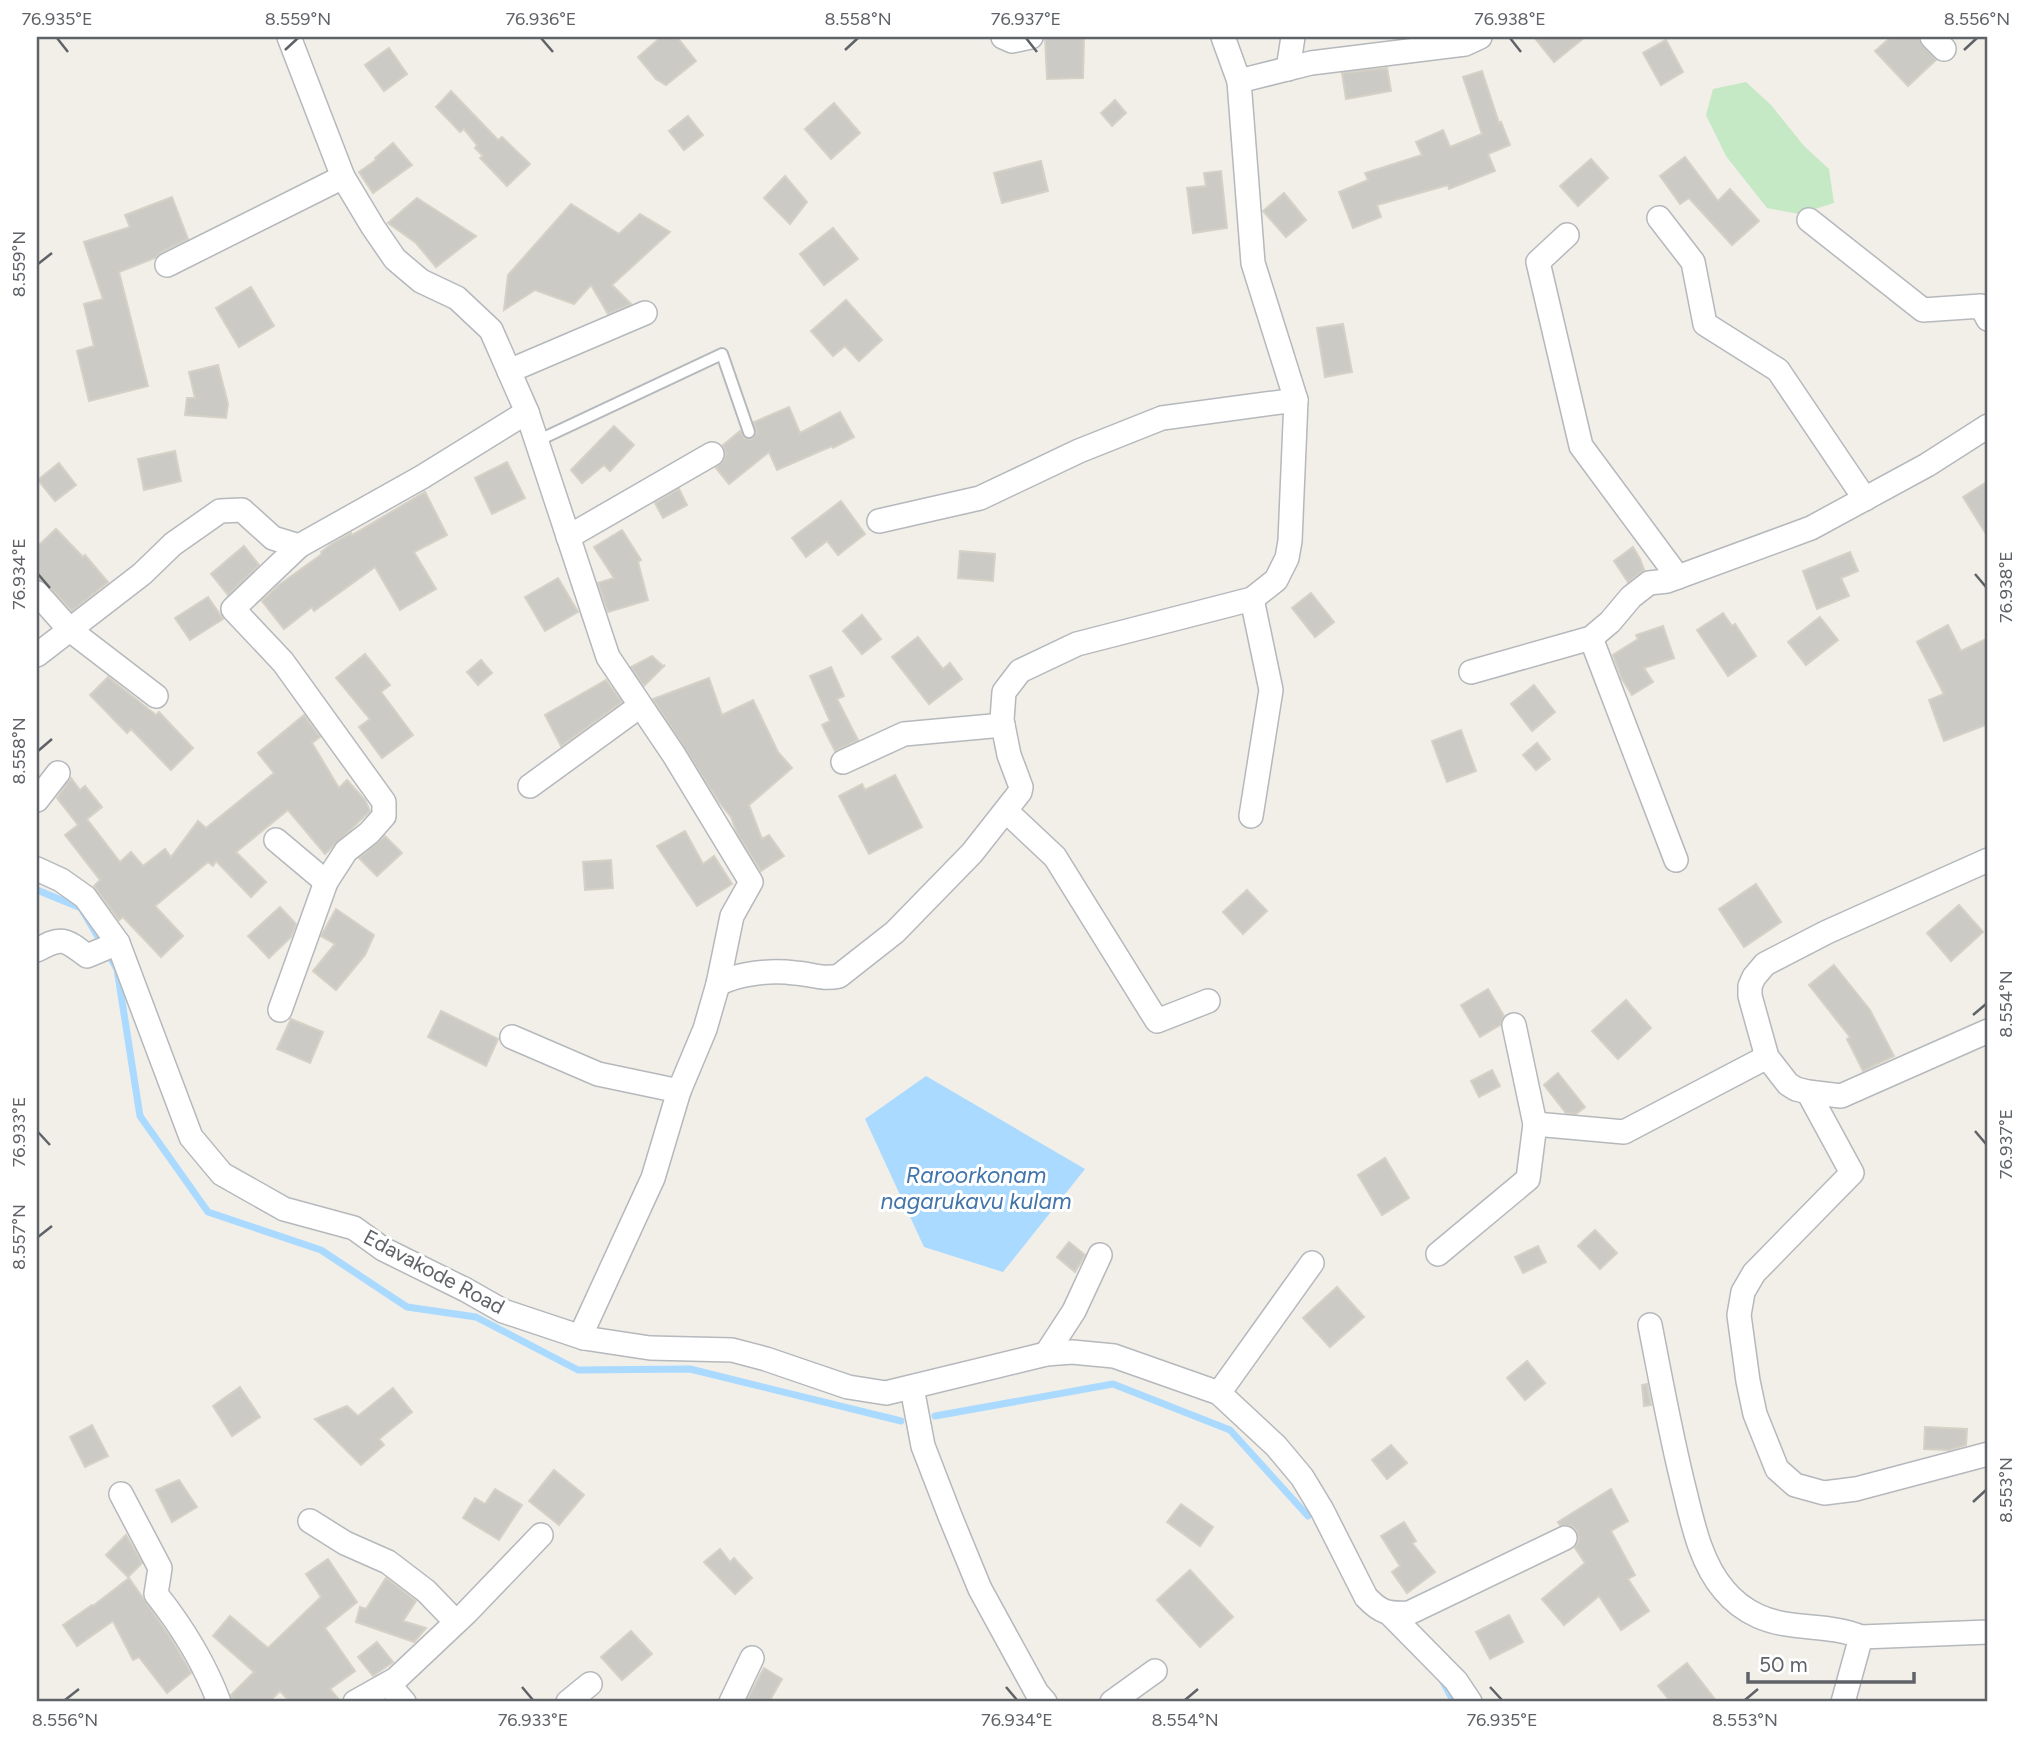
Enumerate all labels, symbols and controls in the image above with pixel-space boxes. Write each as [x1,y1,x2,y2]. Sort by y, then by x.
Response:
text: 76.935°E [21,8,93,30]
text: 8.559°N [265,8,331,30]
text: 76.936°E [505,8,577,30]
text: 8.558°N [824,8,892,30]
text: 76.937°E [991,8,1061,30]
text: 76.938°E [1474,8,1546,30]
text: 8.556°N [1944,8,2010,30]
text: 8.559°N [8,231,30,297]
text: 76.934°E [8,538,30,610]
text: 76.938°E [1995,551,2017,623]
text: 8.558°N [8,717,30,785]
text: 8.554°N [1995,970,2017,1038]
text: 76.933°E [8,1097,30,1167]
text: 76.937°E [1995,1109,2017,1179]
water label: Raroorkonam nagarukavu kulam [880,1161,1072,1215]
text: 8.557°N [8,1204,30,1270]
street label: Edavakode Road [359,1224,509,1319]
text: 8.553°N [1995,1457,2017,1523]
scale bar [1748,1641,1915,1685]
text: 50 m [1759,1652,1808,1677]
text: 8.556°N [32,1709,98,1731]
text: 76.933°E [498,1709,568,1731]
text: 76.934°E [981,1709,1053,1731]
text: 8.554°N [1151,1709,1219,1731]
text: 76.935°E [1466,1709,1538,1731]
text: 8.553°N [1712,1709,1778,1731]

